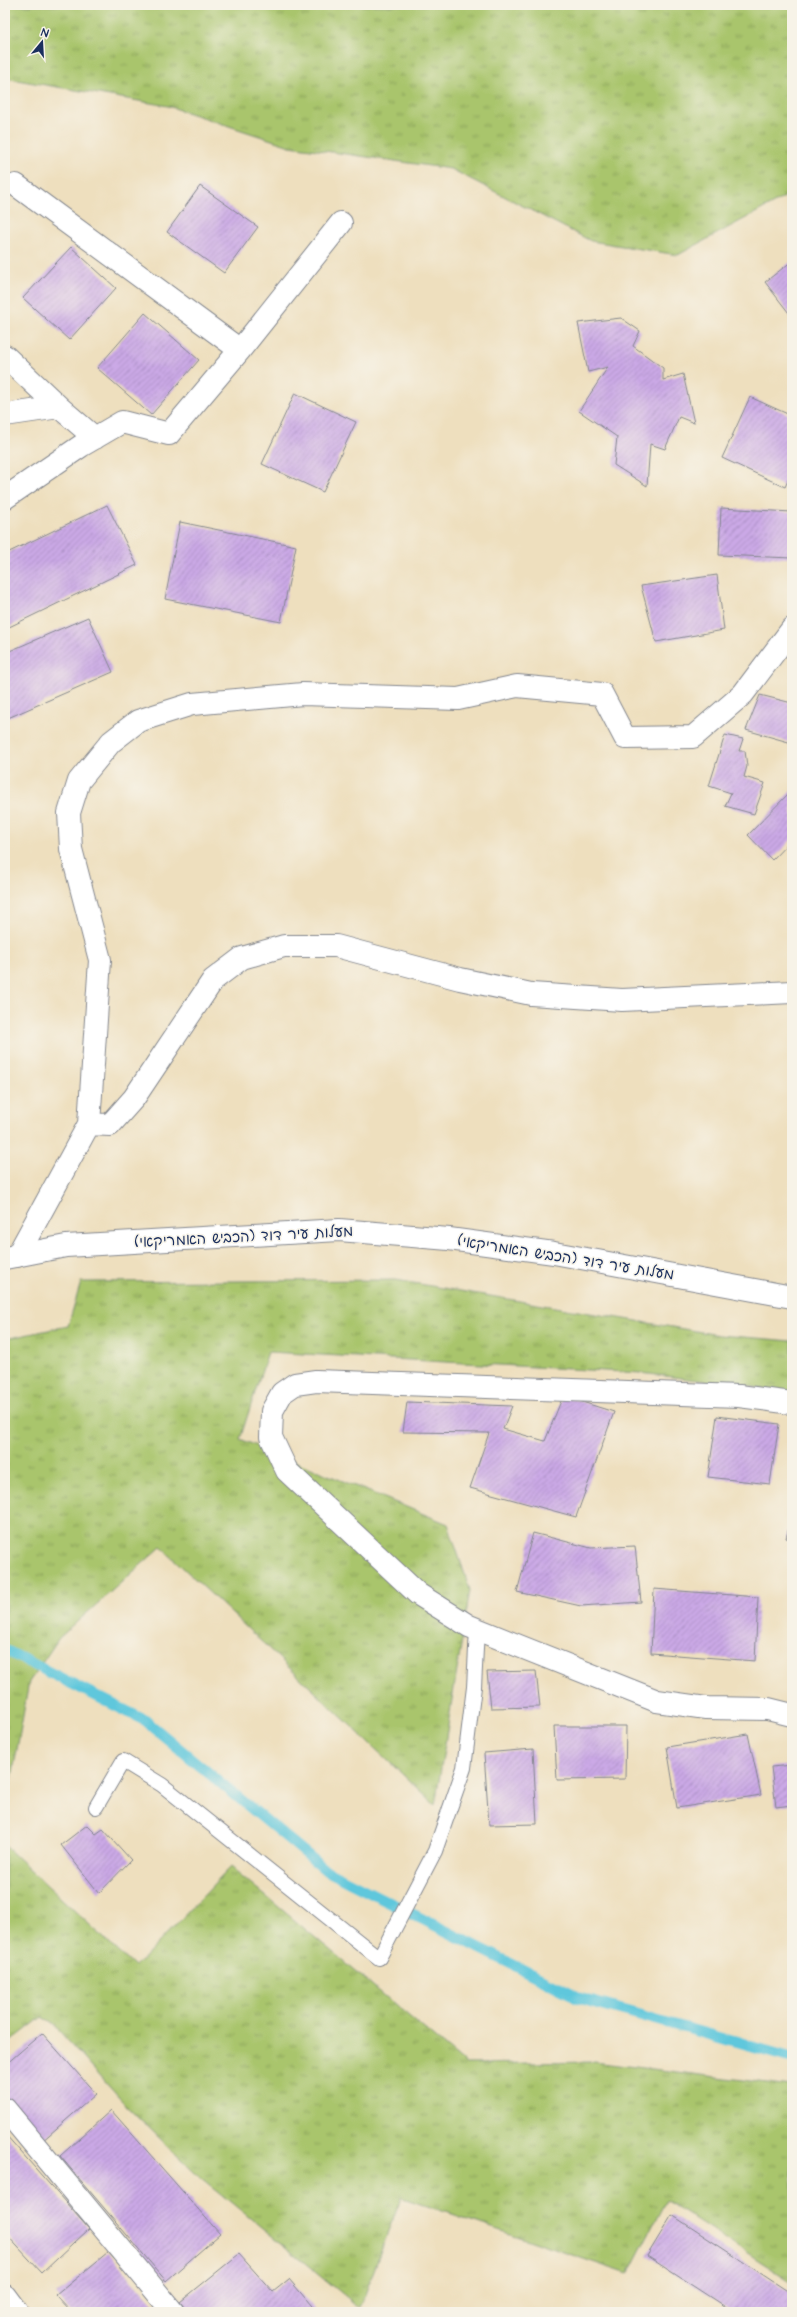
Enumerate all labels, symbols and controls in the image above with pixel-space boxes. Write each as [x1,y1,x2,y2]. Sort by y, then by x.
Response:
north arrow [22,22,62,62]
text: N [39,25,51,41]
street label: מעלות עיר דוד (הכביש האמריקאי) [134,1221,354,1253]
street label: מעלות עיר דוד (הכביש האמריקאי) [456,1231,676,1285]

